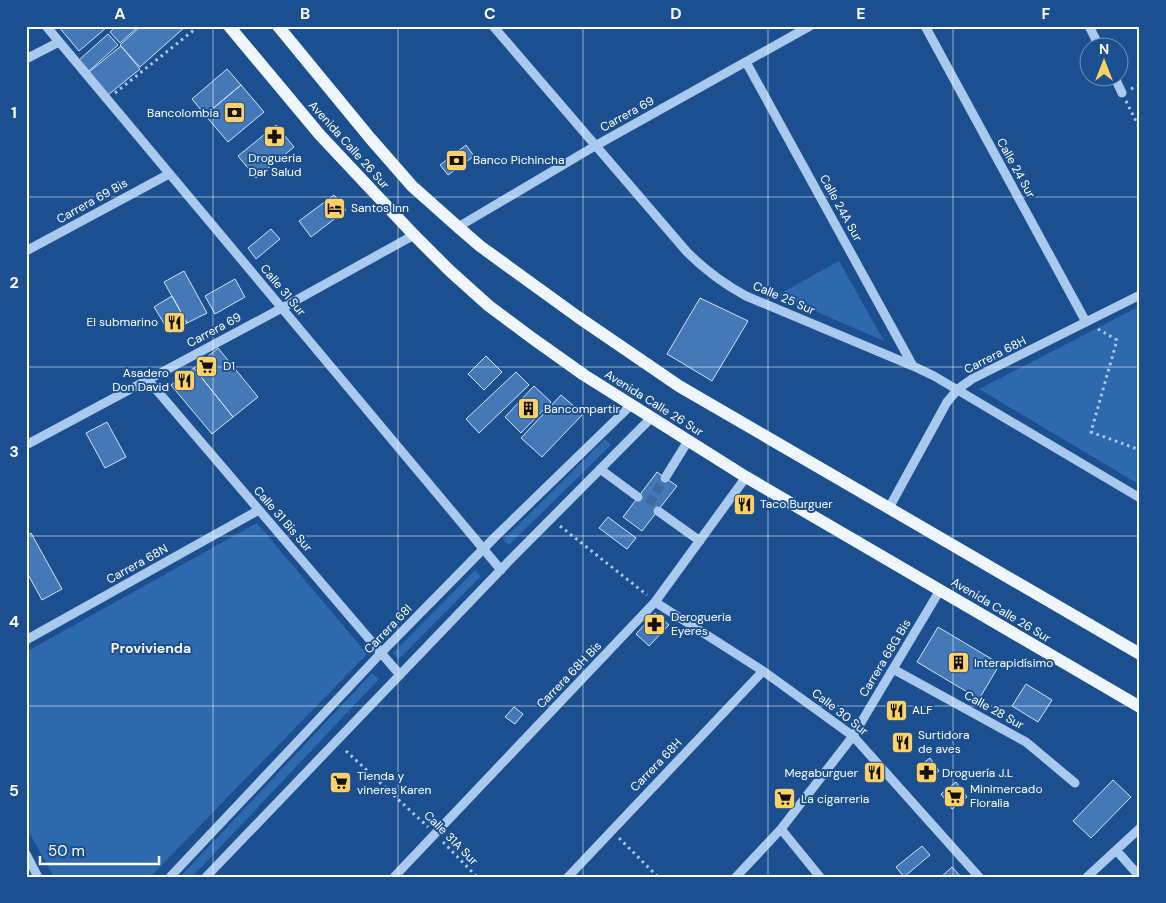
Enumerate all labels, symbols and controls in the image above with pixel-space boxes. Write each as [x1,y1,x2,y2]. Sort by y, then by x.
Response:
text: A [114,3,126,24]
text: B [300,3,310,24]
text: C [484,3,496,24]
text: D [670,3,682,24]
text: E [856,3,866,24]
text: F [1042,3,1051,24]
north arrow [1078,38,1128,88]
text: N [1099,40,1109,58]
street label: Carrera 69 [597,93,657,135]
street label: Avenida Calle 26 Sur [305,97,393,193]
bank icon: Bancolombia [223,101,247,125]
text: 1 [11,102,17,123]
place label: Bancolombia [147,105,219,121]
pharmacy icon: Drogueria Dar Salud [263,125,287,149]
street label: Calle 24 Sur [993,135,1039,201]
bank icon: Banco Pichincha [445,148,469,172]
place label: Drogueria Dar Salud [248,150,302,180]
place label: Banco Pichincha [473,152,565,168]
street label: Calle 24A Sur [816,172,866,245]
street label: Carrera 69 Bis [54,175,130,227]
hotel icon: Santos Inn [323,196,347,220]
place label: Santos Inn [351,200,409,216]
street label: Calle 31 Sur [257,261,310,320]
text: 2 [9,272,19,293]
street label: Calle 25 Sur [750,278,818,319]
street label: Carrera 69 [184,309,244,351]
restaurant icon: El submarino [162,310,186,334]
place label: El submarino [86,314,158,330]
street label: Carrera 68H [961,332,1029,378]
supermarket icon: D1 [195,354,219,378]
place label: D1 [223,358,235,374]
place label: Asadero Don David [112,365,169,395]
street label: Avenida Calle 26 Sur [602,366,707,440]
restaurant icon: Asadero Don David [173,368,197,392]
building icon: Bancompartir [516,397,540,421]
place label: Bancompartir [544,401,620,417]
text: 3 [9,441,19,462]
street label: Calle 31 Bis Sur [250,483,316,556]
restaurant icon: Taco Burguer [732,492,756,516]
place label: Taco Burguer [760,496,833,512]
street label: Carrera 68N [103,541,171,587]
street label: Avenida Calle 26 Sur [948,574,1054,646]
street label: Carrera 68I [361,601,415,657]
place label: Derogueria Eyeres [671,609,731,639]
text: 4 [9,611,19,632]
pharmacy icon: Derogueria Eyeres [643,612,667,636]
street label: Carrera 68G Bis [855,616,915,700]
street label: Carrera 68H Bis [533,638,605,712]
district label: Provivienda [111,639,191,657]
building icon: Interapidísimo [946,651,970,675]
place label: Interapidísimo [974,655,1053,671]
street label: Calle 30 Sur [809,685,872,739]
street label: Calle 28 Sur [961,687,1027,733]
restaurant icon: ALF [884,698,908,722]
place label: ALF [912,702,933,718]
place label: Surtidora de aves [918,727,969,757]
restaurant icon: Surtidora de aves [890,730,914,754]
street label: Carrera 68H [627,735,685,795]
restaurant icon: Megaburguer [862,761,886,785]
pharmacy icon: Droguería J.L [914,761,938,785]
place label: Megaburguer [784,765,859,781]
place label: Droguería J.L [942,765,1013,781]
place label: Tienda y vineres Karen [357,768,431,798]
supermarket icon: Tienda y vineres Karen [329,771,353,795]
text: 5 [9,780,19,801]
place label: Minimercado Floralia [970,781,1043,811]
supermarket icon: Minimercado Floralia [942,784,966,808]
supermarket icon: La cigarreria [773,787,797,811]
place label: La cigarreria [801,791,869,807]
street label: Calle 31A Sur [420,807,482,869]
scale bar [40,833,159,865]
text: 50 m [48,841,85,861]

